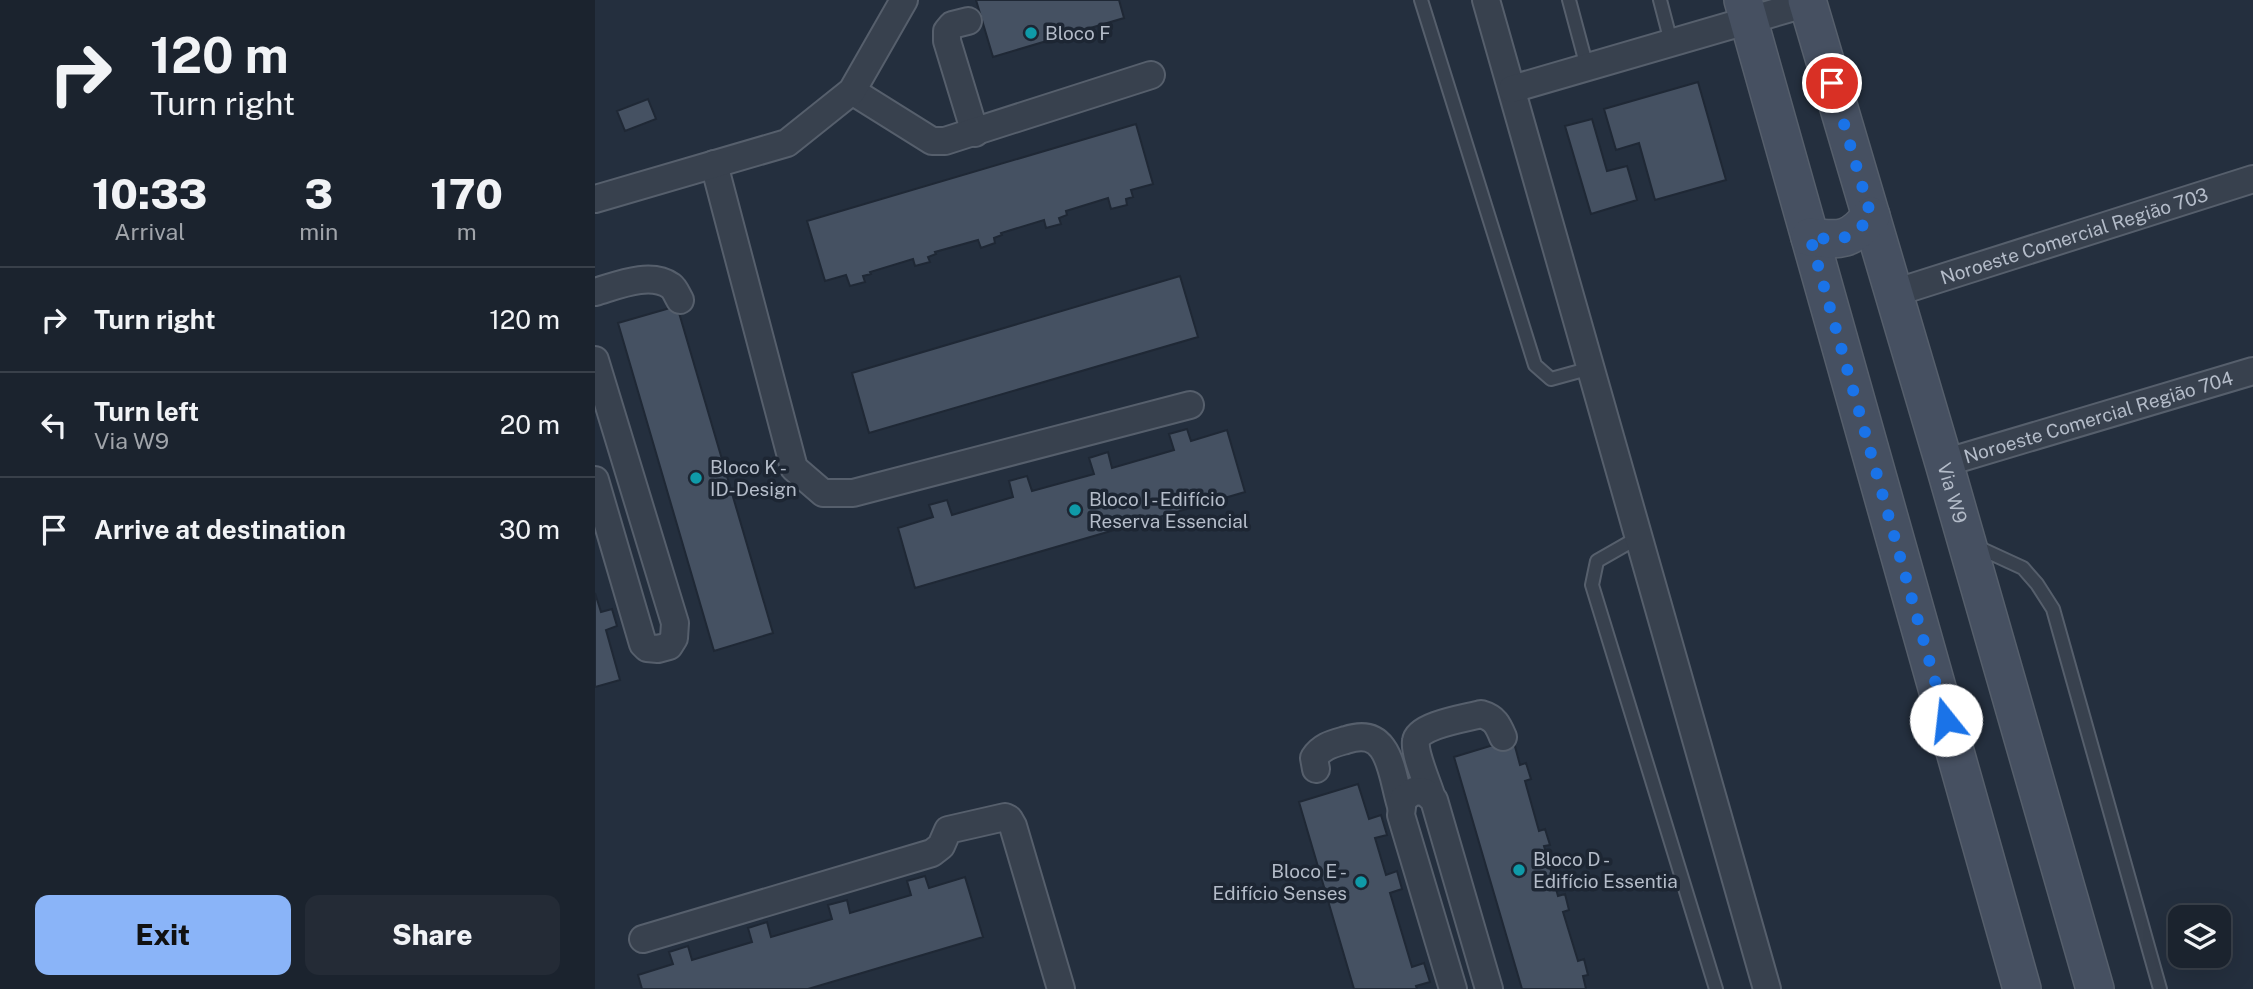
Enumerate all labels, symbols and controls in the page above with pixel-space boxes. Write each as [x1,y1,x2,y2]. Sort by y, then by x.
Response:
place label: Bloco F [1045,22,1111,44]
marker: Bloco F [1023,25,1039,41]
text: 120 m [150,26,289,84]
icon: right [35,28,126,119]
pin [1802,53,1862,113]
icon: arrive [1813,64,1851,102]
text: Turn right [150,85,295,122]
text: 10:33 [92,169,207,218]
text: 3 [305,169,333,218]
text: 170 [430,169,503,218]
street label: Noroeste Comercial Região 703 [1938,183,2211,289]
text: Arrival [114,218,185,245]
text: min [299,218,338,245]
text: m [457,218,477,245]
icon: right [35,301,73,339]
text: Turn right [94,304,216,335]
text: 120 m [489,304,560,335]
street label: Noroeste Comercial Região 704 [1961,367,2236,468]
text: Turn left [94,396,199,427]
icon: left [35,406,73,444]
text: 20 m [500,409,560,440]
text: Via W9 [94,427,169,454]
place label: Bloco K - ID-Design [710,456,797,500]
street label: Via W9 [1933,460,1972,526]
marker: Bloco K - ID-Design [688,470,704,486]
place label: Bloco I - Edifício Reserva Essencial [1089,488,1248,532]
marker: Bloco I - Edifício Reserva Essencial [1067,502,1083,518]
icon: arrive [35,511,73,549]
text: Arrive at destination [94,514,346,545]
text: 30 m [499,514,560,545]
position arrow [1909,683,1983,757]
place label: Bloco D - Edifício Essentia [1533,848,1678,892]
place label: Bloco E - Edifício Senses [1213,860,1347,904]
marker: Bloco D - Edifício Essentia [1511,862,1527,878]
marker: Bloco E - Edifício Senses [1353,874,1369,890]
button: Exit [35,895,291,975]
button: Share [305,895,560,975]
map controls [2168,905,2231,968]
button: layers [2168,905,2231,968]

